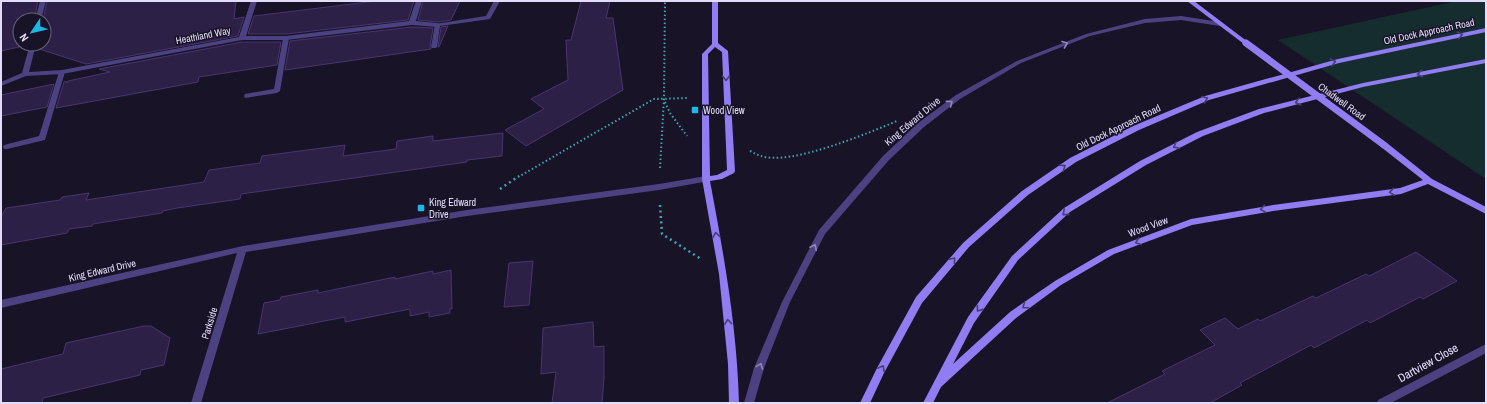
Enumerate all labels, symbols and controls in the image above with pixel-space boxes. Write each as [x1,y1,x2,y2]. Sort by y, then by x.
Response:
north arrow [12,12,52,52]
street label: Old Dock Approach Road [1382,16,1476,47]
street label: Heathland Way [174,24,233,47]
text: N [16,31,31,44]
one-way arrow [1457,32,1463,40]
one-way arrow [1062,40,1069,48]
one-way arrow [1330,59,1336,67]
one-way arrow [1417,69,1423,78]
one-way arrow [722,75,730,81]
street label: Chadwell Road [1315,80,1368,123]
street label: King Edward Drive [882,94,943,148]
one-way arrow [1201,96,1208,104]
one-way arrow [1295,97,1301,105]
one-way arrow [946,101,953,108]
street label: Old Dock Approach Road [1074,101,1163,154]
place label: Wood View [703,104,745,117]
marker: Wood View [690,105,700,115]
one-way arrow [1173,141,1180,149]
one-way arrow [1059,164,1066,172]
one-way arrow [1389,187,1395,196]
place label: King Edward Drive [429,196,476,221]
marker: King Edward Drive [416,203,426,213]
one-way arrow [1260,205,1266,213]
one-way arrow [1062,208,1070,215]
street label: Wood View [1126,213,1170,240]
one-way arrow [713,232,721,238]
one-way arrow [1134,237,1141,246]
one-way arrow [809,244,816,252]
street label: King Edward Drive [67,256,138,285]
one-way arrow [949,257,956,264]
one-way arrow [1023,301,1030,308]
street label: Parkside [199,305,221,341]
one-way arrow [977,305,984,312]
one-way arrow [724,319,733,325]
street label: Dartview Close [1395,340,1461,386]
one-way arrow [755,362,764,369]
one-way arrow [877,365,885,372]

